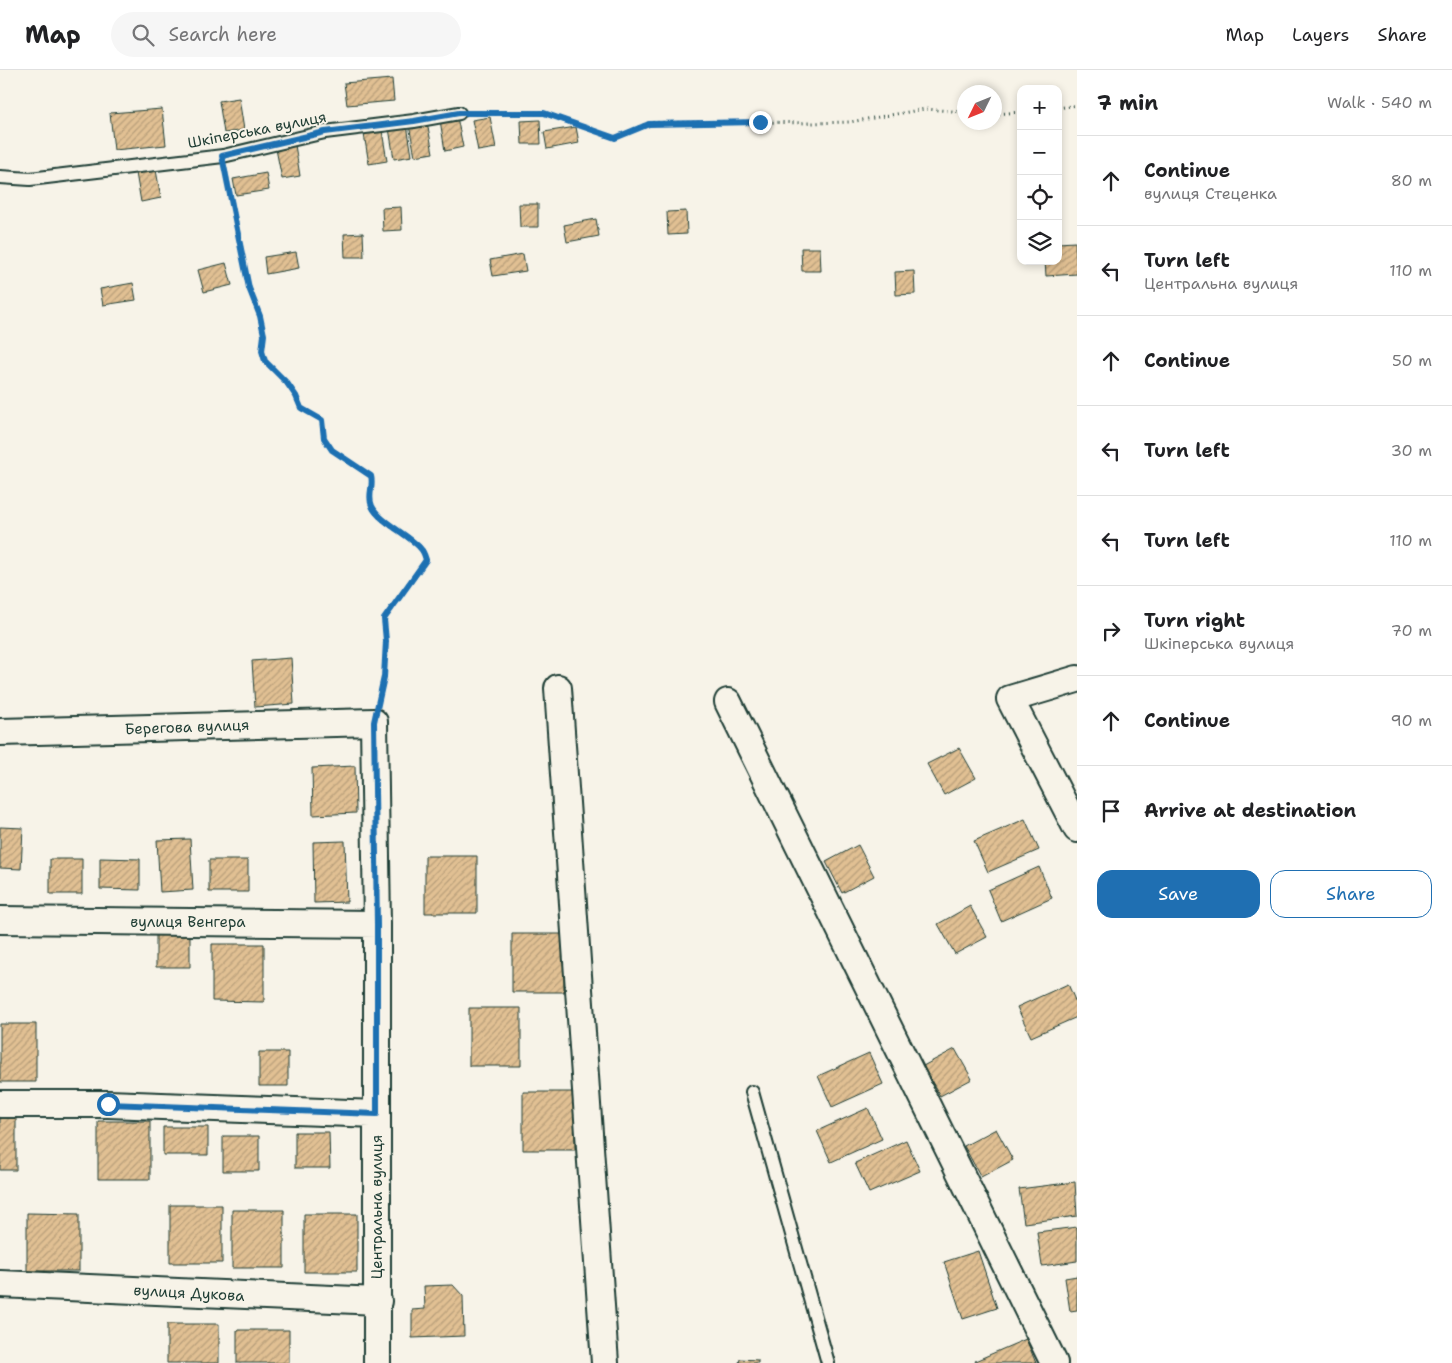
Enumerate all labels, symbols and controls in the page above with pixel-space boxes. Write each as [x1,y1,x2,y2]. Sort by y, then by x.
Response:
search box [111,12,461,57]
text: Map [25,19,81,51]
icon: search [129,21,157,49]
text: Search here [169,22,277,47]
text: Map [1226,23,1264,47]
text: Layers [1292,23,1349,47]
text: Share [1377,23,1427,47]
north arrow [957,85,1002,130]
map controls [1017,85,1062,265]
button: + [1017,85,1062,130]
text: 7 min [1097,89,1158,117]
text: Walk · 540 m [1327,92,1432,113]
street label: Шкіперська вулиця [186,107,328,153]
route end [749,111,772,134]
button: − [1017,130,1062,175]
text: Continue [1144,158,1230,183]
icon: ahead [1097,167,1125,195]
text: 80 m [1391,170,1432,191]
button: locate [1017,175,1062,220]
text: вулиця Стеценка [1144,183,1277,204]
button: layers [1017,220,1062,265]
text: Turn left [1144,248,1230,273]
icon: left [1097,257,1125,285]
text: 110 m [1389,260,1432,281]
text: Центральна вулиця [1144,273,1298,294]
icon: ahead [1097,347,1125,375]
text: Continue [1144,348,1230,373]
text: 50 m [1392,350,1432,371]
icon: left [1097,437,1125,465]
text: Turn left [1144,438,1230,463]
text: 30 m [1391,440,1432,461]
icon: left [1097,527,1125,555]
text: Turn left [1144,528,1230,553]
text: 110 m [1389,530,1432,551]
text: Turn right [1144,608,1245,633]
icon: right [1097,617,1125,645]
text: 70 m [1391,620,1432,641]
text: Шкіперська вулиця [1144,633,1294,654]
icon: ahead [1097,707,1125,735]
text: Continue [1144,708,1230,733]
text: 90 m [1391,710,1432,731]
street label: Берегова вулиця [124,715,250,739]
icon: arrive [1097,797,1125,825]
text: Arrive at destination [1144,798,1356,823]
button: Save [1097,870,1260,918]
button: Share [1270,870,1432,918]
street label: вулиця Венгера [130,912,246,932]
route start [97,1093,120,1116]
street label: Центральна вулиця [367,1135,387,1279]
street label: вулиця Дукова [133,1280,246,1306]

